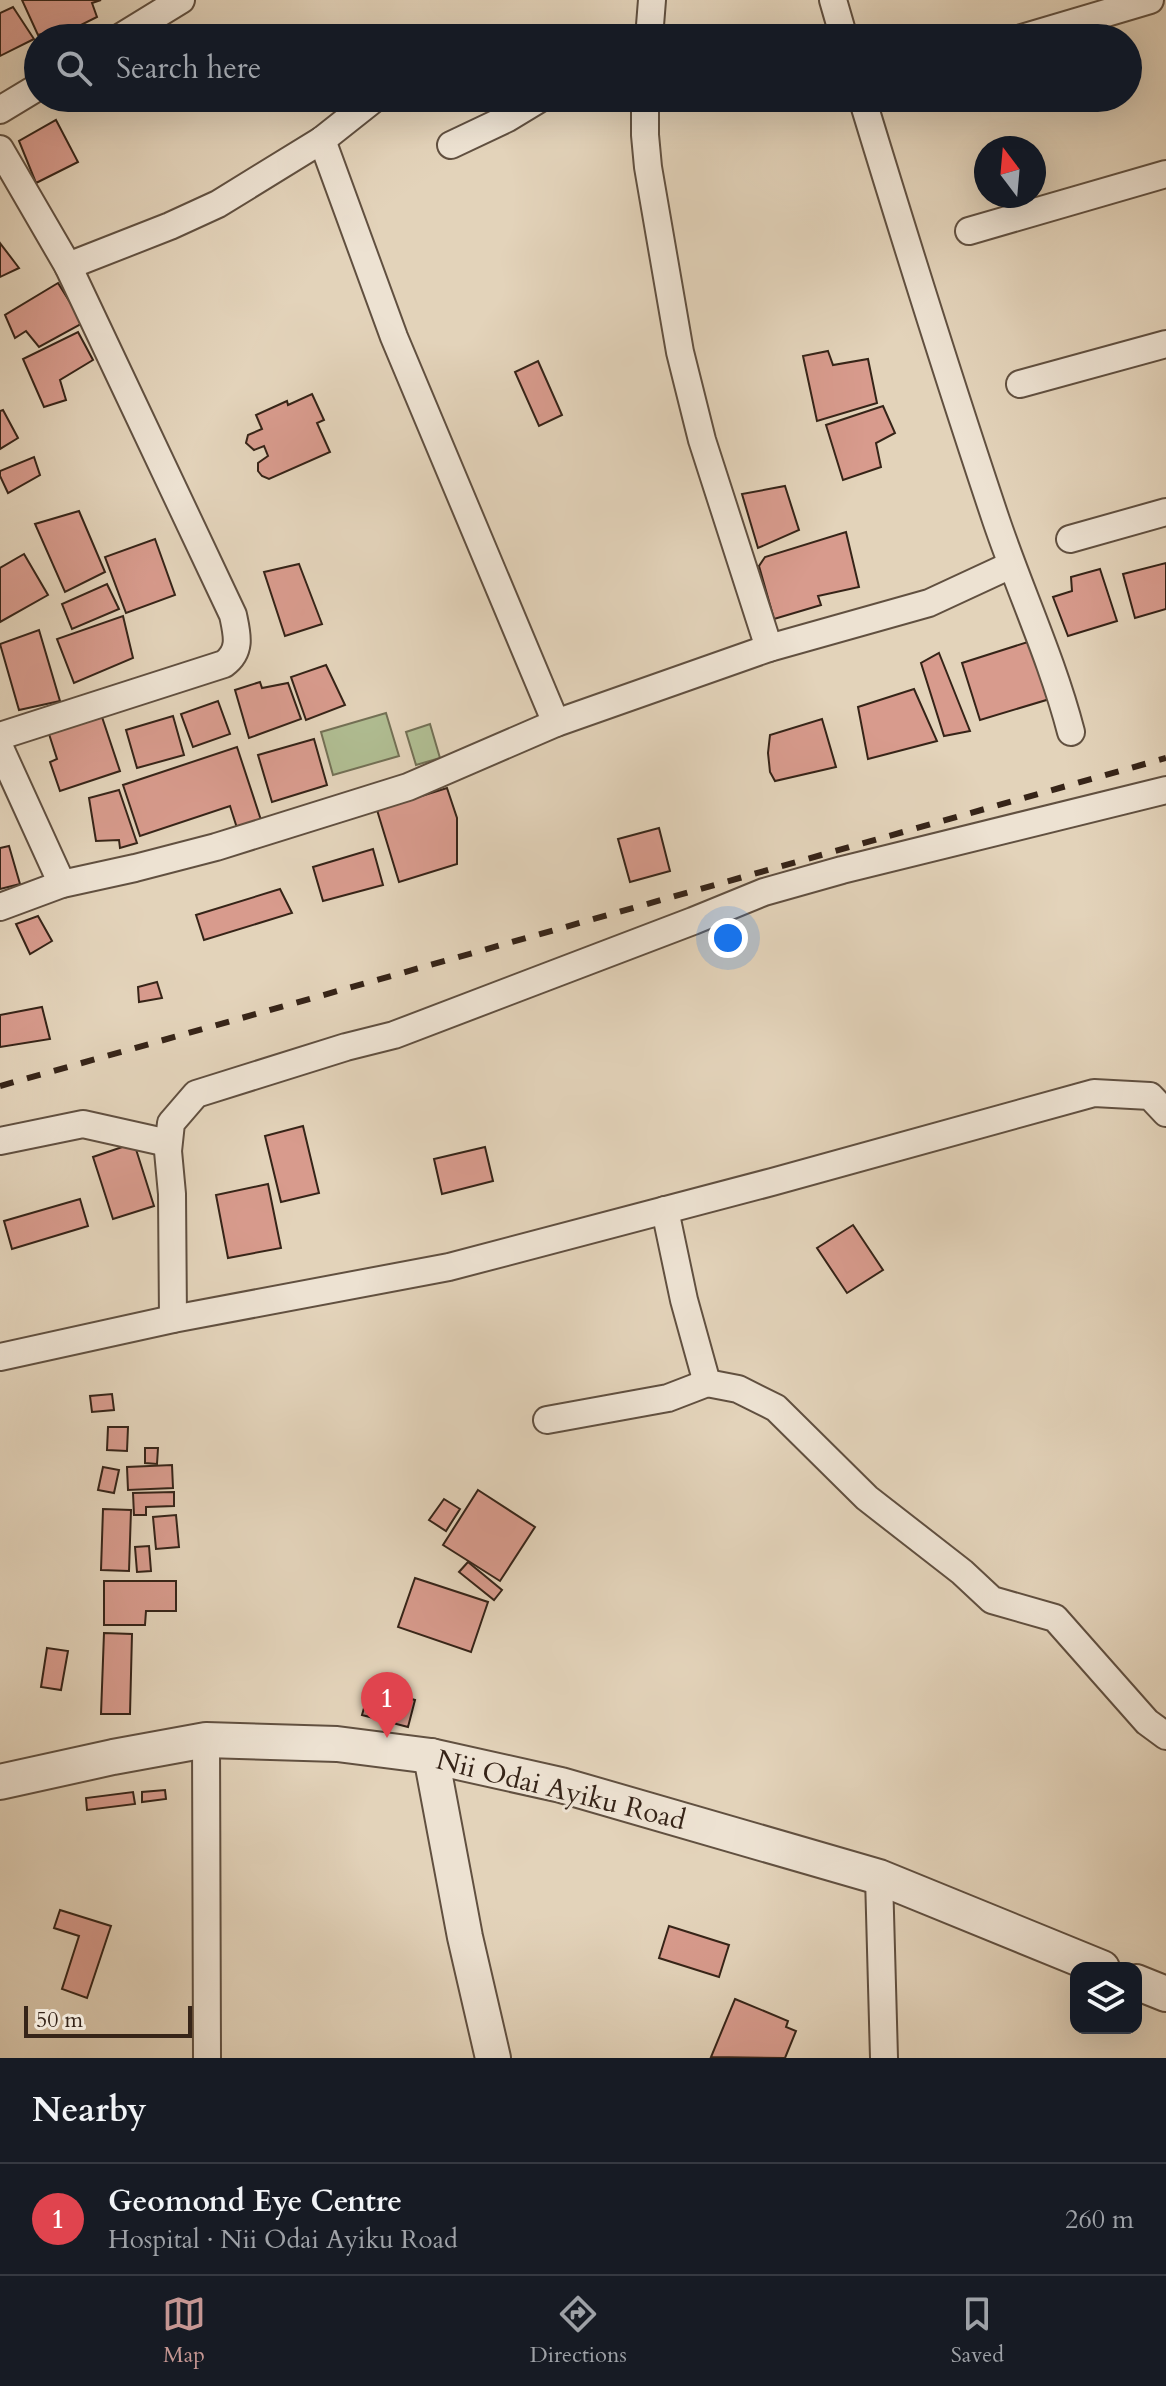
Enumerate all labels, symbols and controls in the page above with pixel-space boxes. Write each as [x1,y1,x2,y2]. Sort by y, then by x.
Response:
search box [24,24,1142,112]
icon: search [52,46,96,90]
text: Search here [116,48,261,89]
north arrow [974,136,1046,208]
your location [708,918,748,958]
pin: 1 [361,1672,413,1738]
street label: Nii Odai Ayiku Road [432,1741,690,1839]
map controls [1070,1962,1142,2034]
button: layers [1070,1962,1142,2034]
scale bar [24,2002,192,2038]
text: 50 m [36,2005,83,2035]
text: Nearby [32,2087,147,2133]
text: Geomond Eye Centre [108,2181,402,2222]
text: 1 [51,2202,65,2237]
text: 260 m [1065,2202,1134,2237]
text: Hospital · Nii Odai Ayiku Road [108,2222,458,2257]
tab: Map [162,2292,206,2370]
tab: Directions [530,2292,627,2370]
tab: Saved [951,2292,1004,2370]

